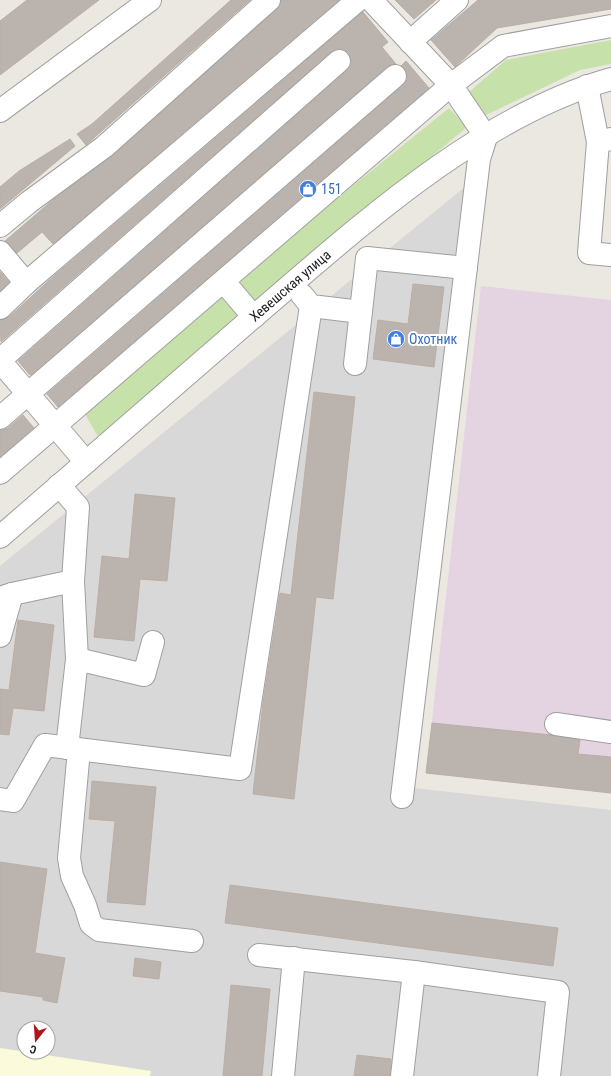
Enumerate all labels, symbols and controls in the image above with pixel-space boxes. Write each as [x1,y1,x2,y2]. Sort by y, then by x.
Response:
shop icon: 151 [298,179,318,199]
place label: 151 [321,181,342,197]
street label: Хевешская улица [246,246,334,325]
shop icon: Охотник [386,329,406,349]
place label: Охотник [409,331,458,347]
north arrow [16,1020,56,1060]
text: С [28,1042,38,1056]

